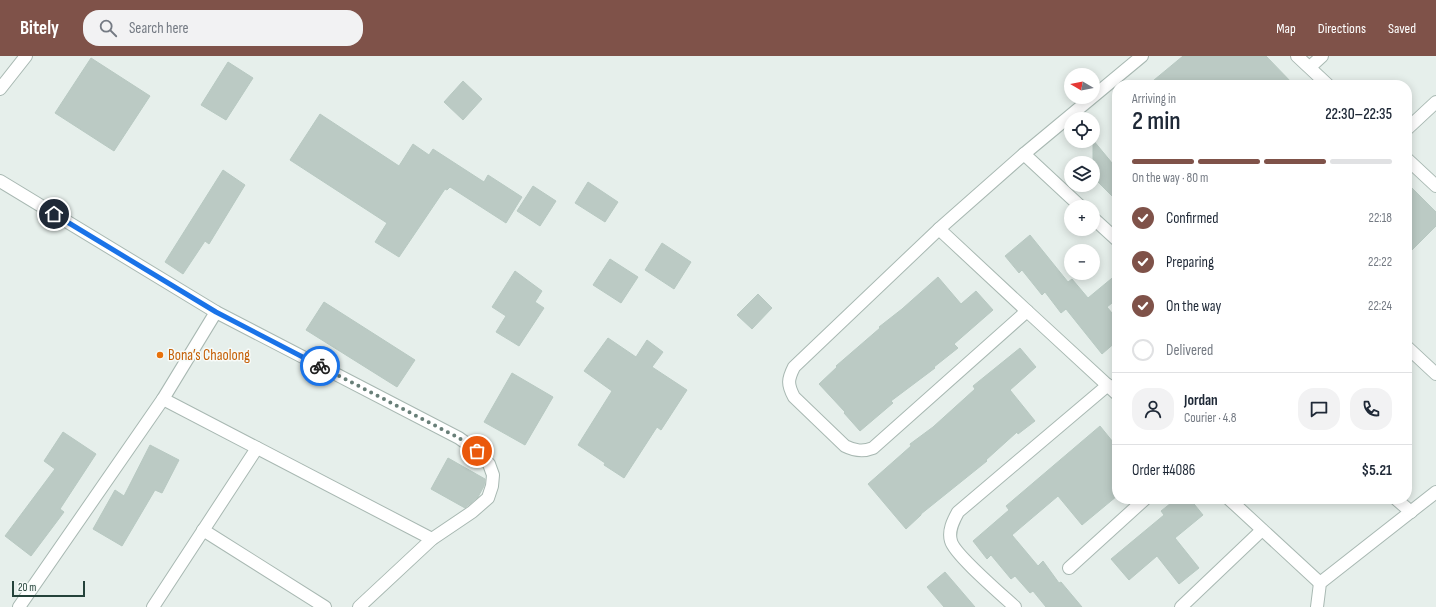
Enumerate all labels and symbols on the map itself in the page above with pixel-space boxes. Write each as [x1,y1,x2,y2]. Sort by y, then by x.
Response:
north arrow [1064,68,1100,104]
pin [37,197,71,231]
place label: Bona’s Chaolong [168,346,250,365]
courier [300,346,340,386]
marker: Bona’s Chaolong [155,350,165,360]
pin [460,434,494,468]
scale bar [12,579,85,598]

